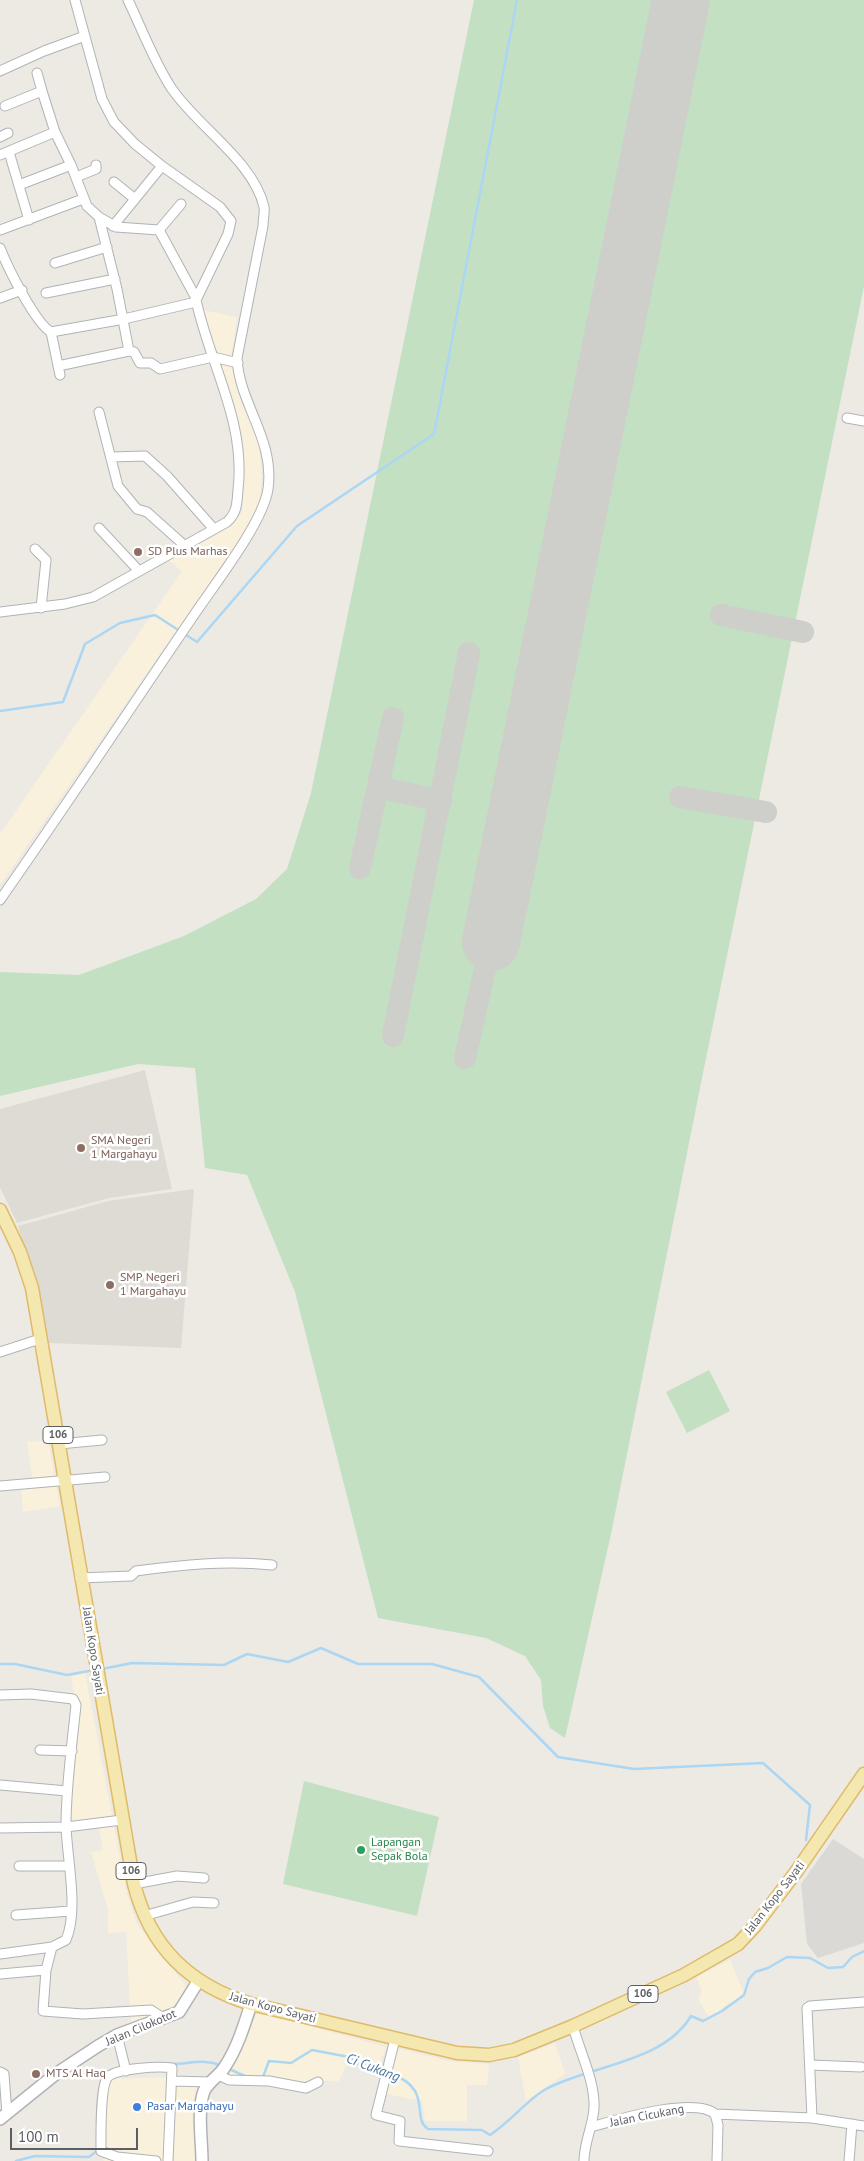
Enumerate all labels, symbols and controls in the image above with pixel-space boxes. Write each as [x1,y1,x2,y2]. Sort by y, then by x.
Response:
place label: SD Plus Marhas [148,545,227,559]
marker: SD Plus Marhas [132,546,144,558]
place label: SMA Negeri 1 Margahayu [91,1134,157,1162]
marker: SMA Negeri 1 Margahayu [75,1142,87,1154]
place label: SMP Negeri 1 Margahayu [120,1271,186,1299]
marker: SMP Negeri 1 Margahayu [104,1279,116,1291]
road number: 106 [43,1426,73,1444]
street label: Jalan Kopo Sayati [79,1606,107,1696]
place label: Lapangan Sepak Bola [371,1836,428,1864]
marker: Lapangan Sepak Bola [355,1844,367,1856]
street label: Jalan Kopo Sayati [742,1858,808,1938]
road number: 106 [116,1862,146,1880]
road number: 106 [628,1986,658,2002]
street label: Jalan Kopo Sayati [228,1990,318,2026]
street label: Jalan Cilokotot [104,2007,178,2049]
water label: Ci Cukang [344,2050,402,2086]
place label: MTS Al Haq [46,2067,106,2081]
marker: MTS Al Haq [30,2068,42,2080]
place label: Pasar Margahayu [147,2100,234,2114]
marker: Pasar Margahayu [131,2101,143,2113]
street label: Jalan Cicukang [609,2102,685,2130]
scale bar [12,2118,140,2150]
text: 100 m [18,2127,59,2146]

